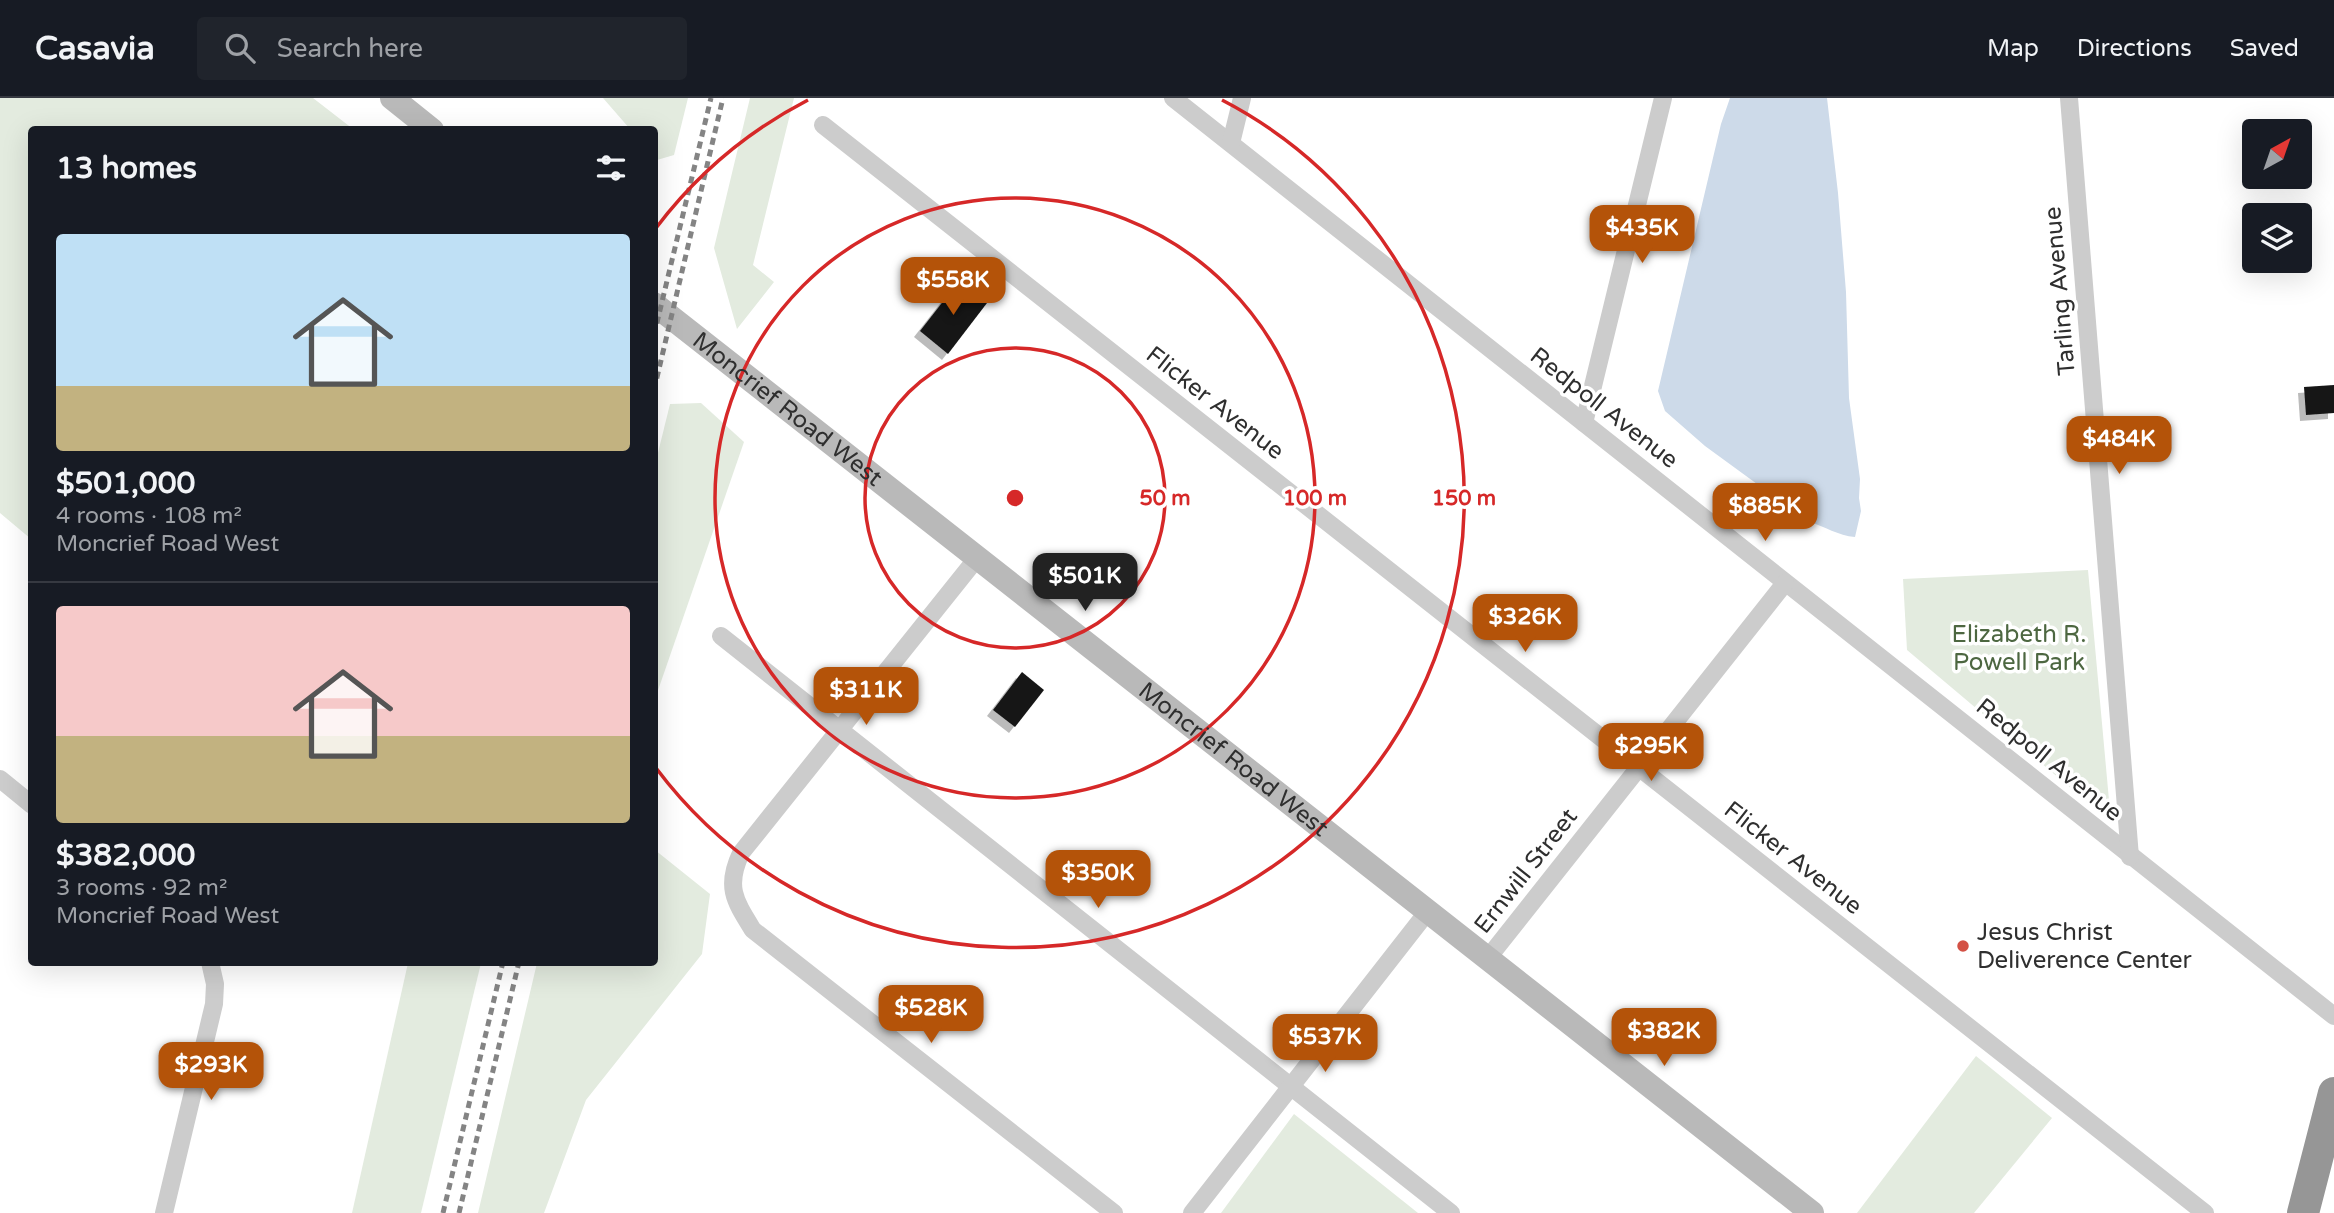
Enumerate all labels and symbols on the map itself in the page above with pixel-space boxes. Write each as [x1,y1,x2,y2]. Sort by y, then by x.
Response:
north arrow [2242,119,2312,189]
street label: Tarling Avenue [2038,205,2082,377]
pin: $435K [1593,206,1691,265]
pin: $558K [904,258,1002,317]
street label: Moncrief Road West [687,326,888,492]
street label: Flicker Avenue [1140,340,1290,466]
street label: Redpoll Avenue [1524,341,1684,475]
pin: $484K [2070,416,2168,476]
pin: $885K [1716,484,1814,543]
centre of rings [1003,486,1027,510]
text: 50 m [1139,486,1191,511]
text: 100 m [1283,486,1347,511]
text: 150 m [1432,486,1496,511]
pin: $501K [1036,554,1134,613]
pin: $326K [1476,594,1574,654]
park label: Elizabeth R. Powell Park [1952,620,2086,677]
pin: $311K [817,668,915,727]
street label: Moncrief Road West [1133,676,1334,842]
street label: Redpoll Avenue [1970,692,2128,828]
pin: $295K [1602,724,1700,783]
street label: Flicker Avenue [1718,795,1868,921]
street label: Ernwill Street [1468,803,1584,939]
pin: $350K [1049,850,1147,910]
place label: Jesus Christ Deliverence Center [1977,918,2193,975]
marker: Jesus Christ Deliverence Center [1955,938,1971,954]
pin: $528K [882,986,980,1045]
pin: $382K [1615,1009,1713,1068]
pin: $537K [1276,1014,1374,1074]
pin: $293K [162,1042,260,1102]

